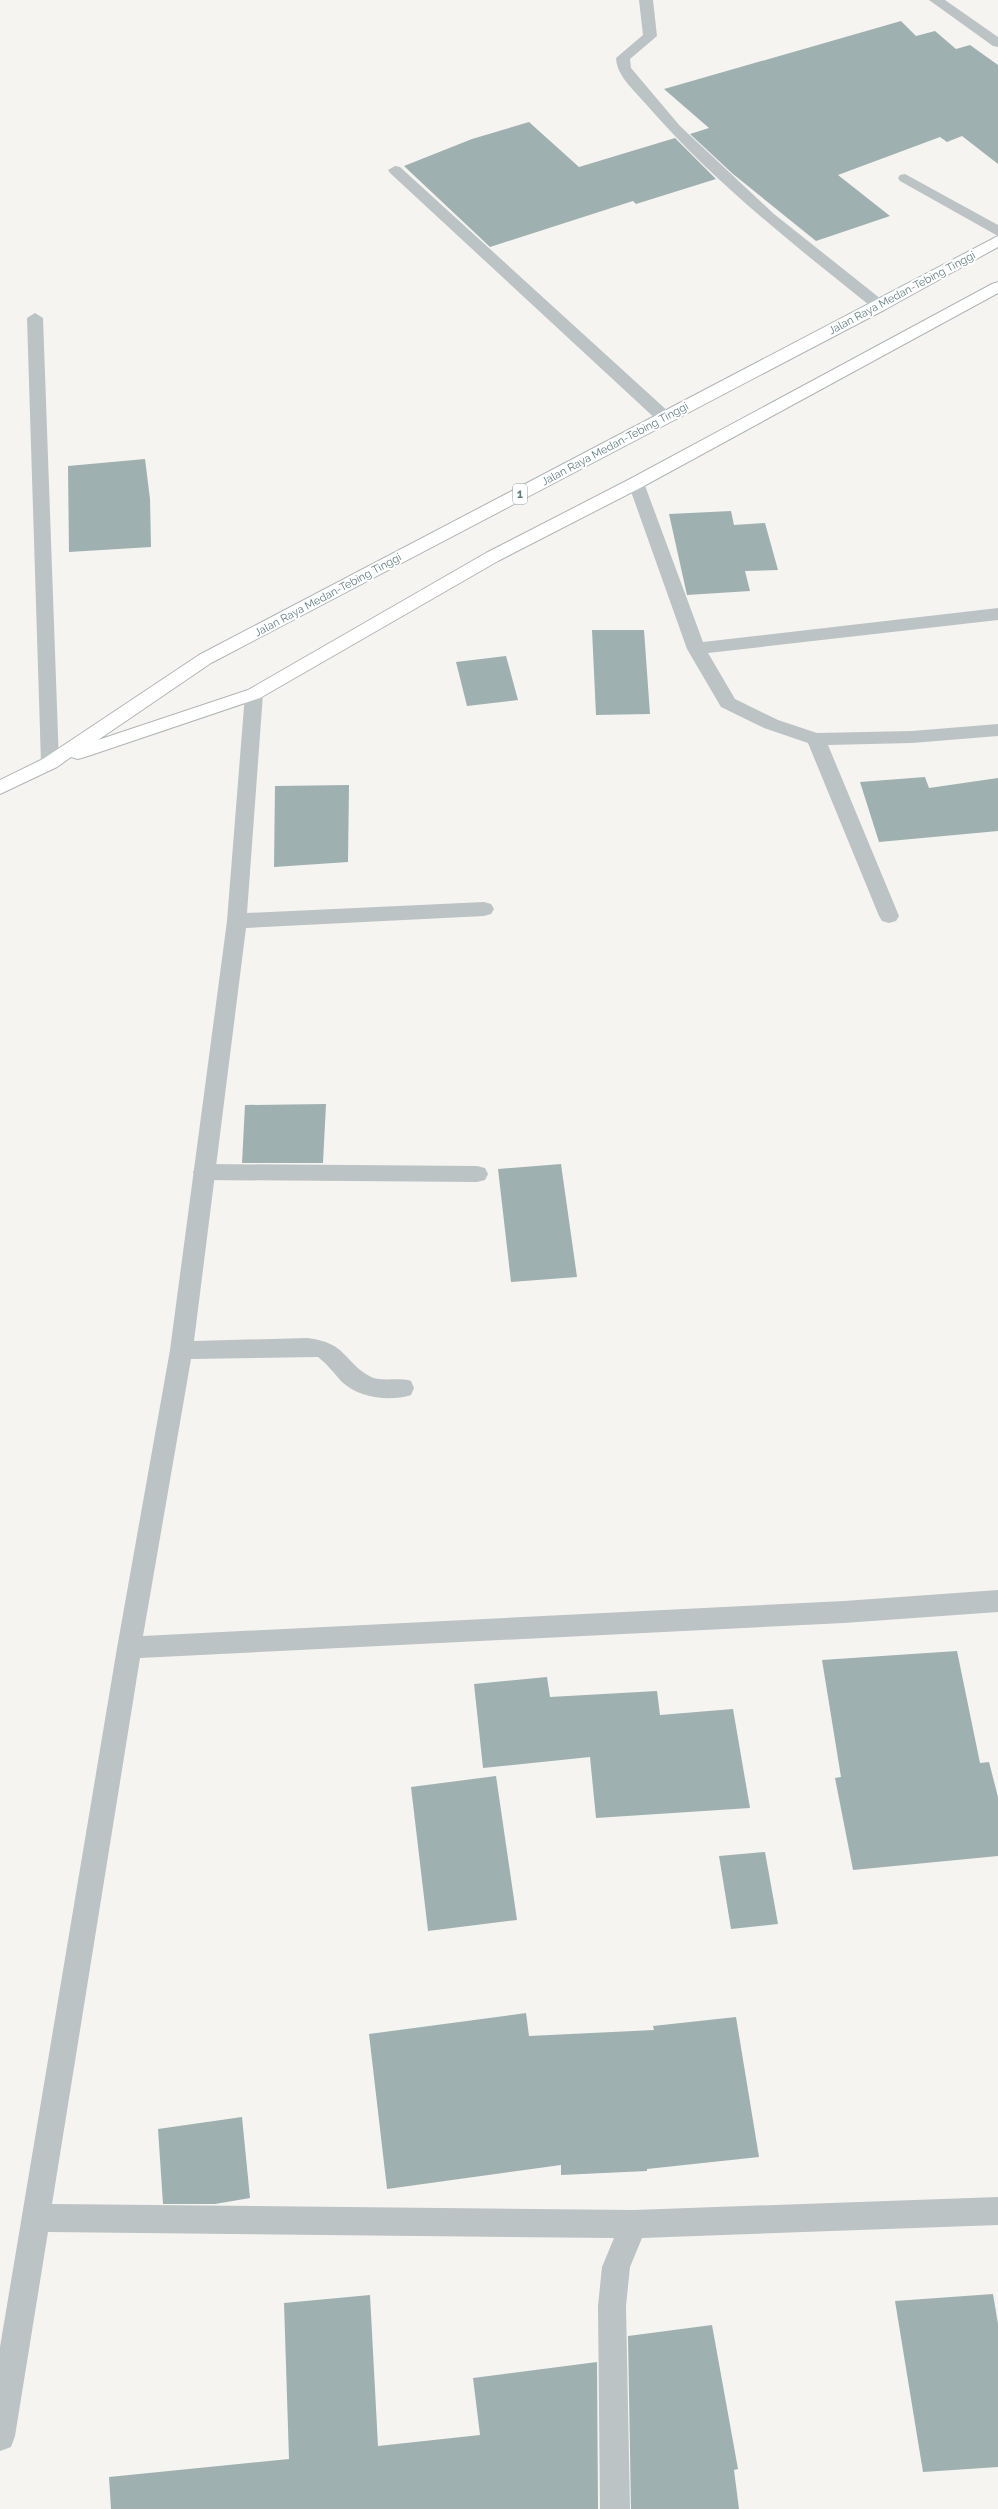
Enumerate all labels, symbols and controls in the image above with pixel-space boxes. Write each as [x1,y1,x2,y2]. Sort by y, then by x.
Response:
street label: Jalan Raya Medan-Tebing Tinggi [826,249,978,337]
street label: Jalan Raya Medan-Tebing Tinggi [539,400,691,488]
road number: 1 [513,484,527,504]
street label: Jalan Raya Medan-Tebing Tinggi [252,551,404,639]

